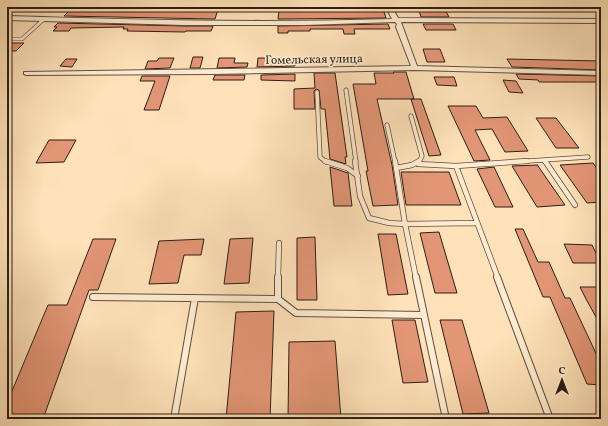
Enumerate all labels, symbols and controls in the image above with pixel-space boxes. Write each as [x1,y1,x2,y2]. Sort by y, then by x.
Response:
street label: Гомельская улица [265,51,363,69]
north arrow [542,360,582,400]
text: С [558,364,566,379]

